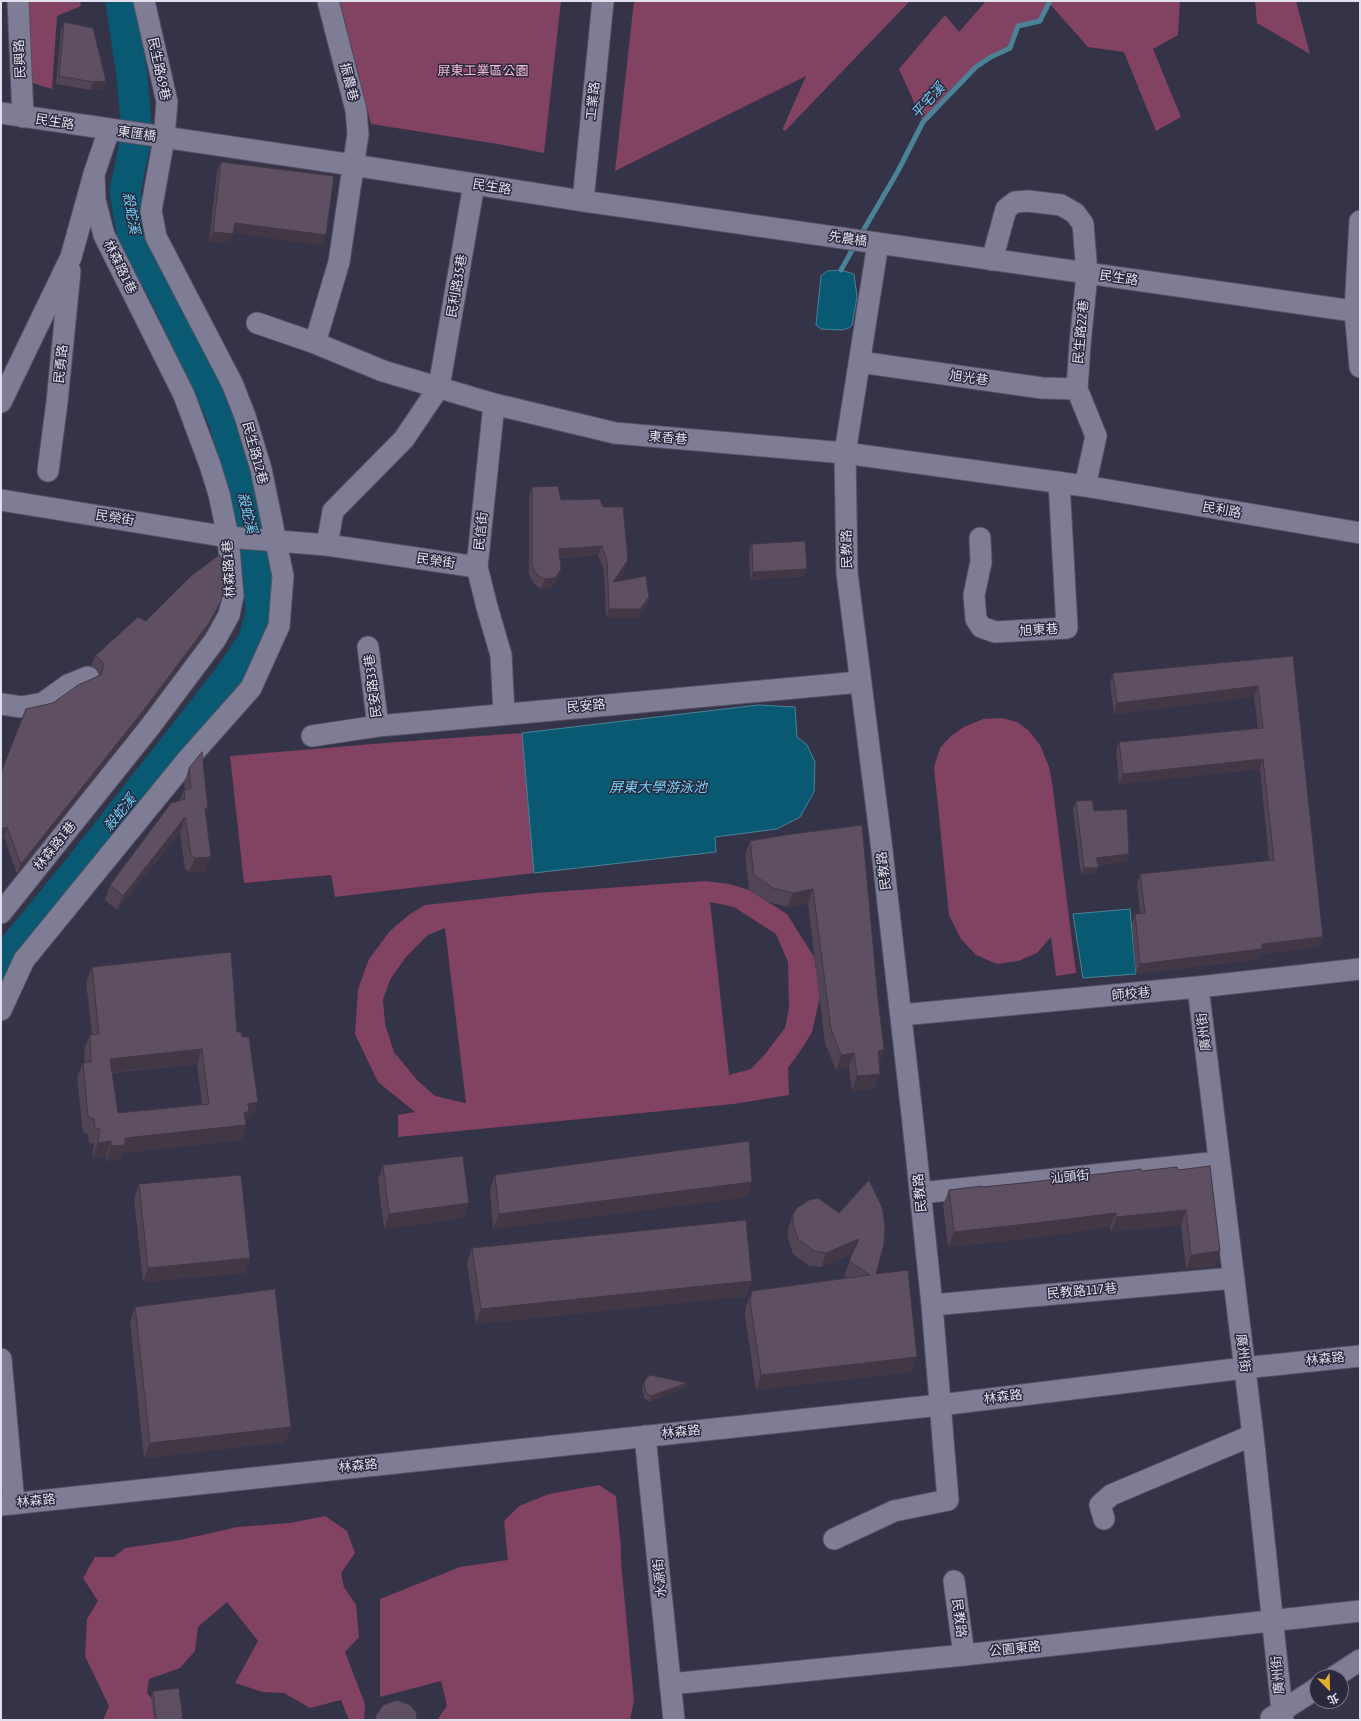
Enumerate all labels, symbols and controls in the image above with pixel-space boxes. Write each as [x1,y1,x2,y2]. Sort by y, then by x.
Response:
street label: 民生路69巷 [145,36,173,102]
street label: 民興路 [11,39,29,79]
street label: 振農巷 [337,61,361,103]
park label: 屏東工業區公園 [438,63,528,79]
water label: 平宅溪 [908,80,948,122]
street label: 工業路 [583,81,603,121]
street label: 民生路 [35,111,75,133]
street label: 東匯橋 [117,124,157,144]
street label: 民生路 [472,176,512,198]
water label: 殺蛇溪 [119,191,143,235]
street label: 先農橋 [828,229,868,249]
street label: 林森路1巷 [100,237,140,297]
street label: 民利路35巷 [444,253,470,319]
street label: 民生路 [1099,268,1139,288]
street label: 民生路22巷 [1070,299,1092,365]
street label: 民勇路 [51,344,71,384]
street label: 旭光巷 [949,368,989,388]
street label: 民生路12巷 [239,420,271,486]
street label: 東香巷 [648,429,688,447]
water label: 殺蛇溪 [234,491,260,535]
street label: 民利路 [1201,499,1243,521]
street label: 民榮街 [95,507,135,529]
street label: 民信街 [471,511,491,551]
street label: 民教路 [839,529,855,569]
street label: 林森路1巷 [220,540,238,598]
street label: 民榮街 [416,551,456,571]
street label: 旭東巷 [1019,621,1059,639]
street label: 民安路33巷 [361,653,385,719]
street label: 民安路 [566,697,606,715]
water label: 屏東大學游泳池 [609,780,707,796]
water label: 殺蛇溪 [100,791,140,835]
street label: 林森路1巷 [31,819,79,873]
street label: 民教路 [874,851,894,891]
street label: 師校巷 [1111,985,1151,1003]
street label: 廣州街 [1194,1012,1214,1052]
street label: 汕頭街 [1050,1167,1090,1187]
street label: 民教路 [910,1173,930,1213]
street label: 民教路117巷 [1046,1280,1118,1302]
street label: 廣州街 [1233,1333,1253,1373]
street label: 林森路 [1305,1349,1345,1369]
street label: 林森路 [983,1387,1023,1407]
street label: 林森路 [661,1422,701,1442]
street label: 林森路 [338,1456,378,1476]
street label: 林森路 [16,1491,56,1511]
street label: 水源街 [650,1558,670,1598]
street label: 民教路 [949,1598,969,1638]
street label: 公園東路 [988,1639,1042,1659]
street label: 廣州街 [1269,1655,1287,1695]
north arrow [1309,1669,1349,1709]
text: 北 [1326,1691,1341,1707]

